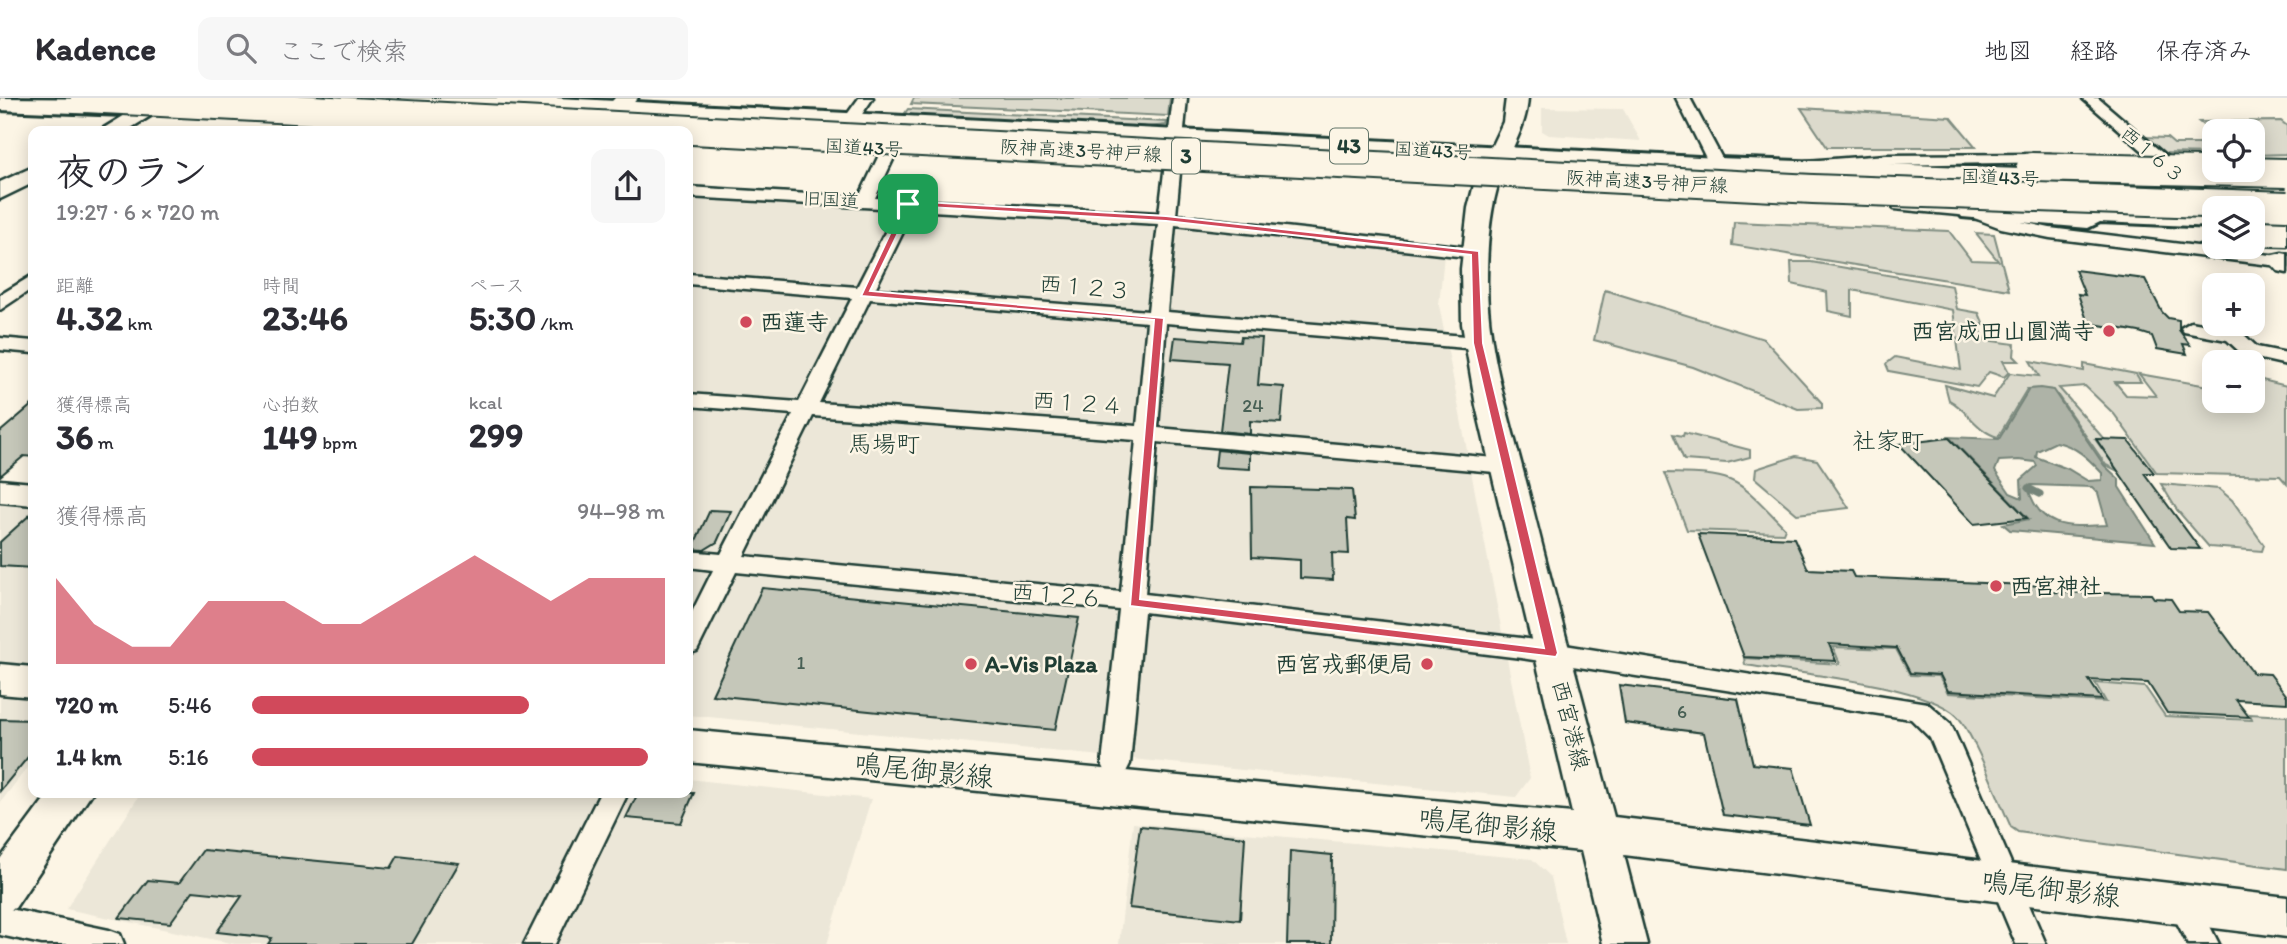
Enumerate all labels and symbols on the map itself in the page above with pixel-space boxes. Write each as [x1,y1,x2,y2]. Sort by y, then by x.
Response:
street label: 西１６３ [2116,121,2189,188]
road number: 43 [1330,128,1368,164]
street label: 国道43号 [824,134,904,161]
street label: 阪神高速3号神戸線 [999,135,1163,166]
street label: 国道43号 [1393,137,1473,164]
road number: 3 [1172,139,1200,174]
street label: 国道43号 [1960,165,2040,190]
street label: 阪神高速3号神戸線 [1565,166,1729,197]
pin [878,174,938,234]
street label: 旧国道 [802,187,860,212]
street label: 西１２３ [1038,269,1132,305]
place label: 西蓮寺 [760,308,829,336]
marker: 西蓮寺 [738,314,754,330]
place label: 西宮成田山圓満寺 [1911,317,2095,345]
marker: 西宮成田山圓満寺 [2101,323,2117,339]
street label: 西１２４ [1031,386,1125,420]
house number: 24 [1242,394,1264,417]
district label: 社家町 [1852,426,1924,455]
district label: 馬場町 [848,429,920,458]
place label: 西宮神社 [2010,572,2102,600]
street label: 西１２６ [1010,577,1104,613]
marker: 西宮神社 [1988,578,2004,594]
place label: A-Vis Plaza [984,650,1098,678]
place label: 西宮戎郵便局 [1275,650,1413,678]
house number: 1 [797,651,806,674]
marker: A-Vis Plaza [963,656,979,672]
marker: 西宮戎郵便局 [1419,656,1435,672]
street label: 西宮港線 [1546,677,1596,773]
house number: 6 [1677,700,1687,723]
street label: 鳴尾御影線 [853,746,995,794]
street label: 鳴尾御影線 [1417,800,1559,848]
street label: 鳴尾御影線 [1979,863,2123,913]

